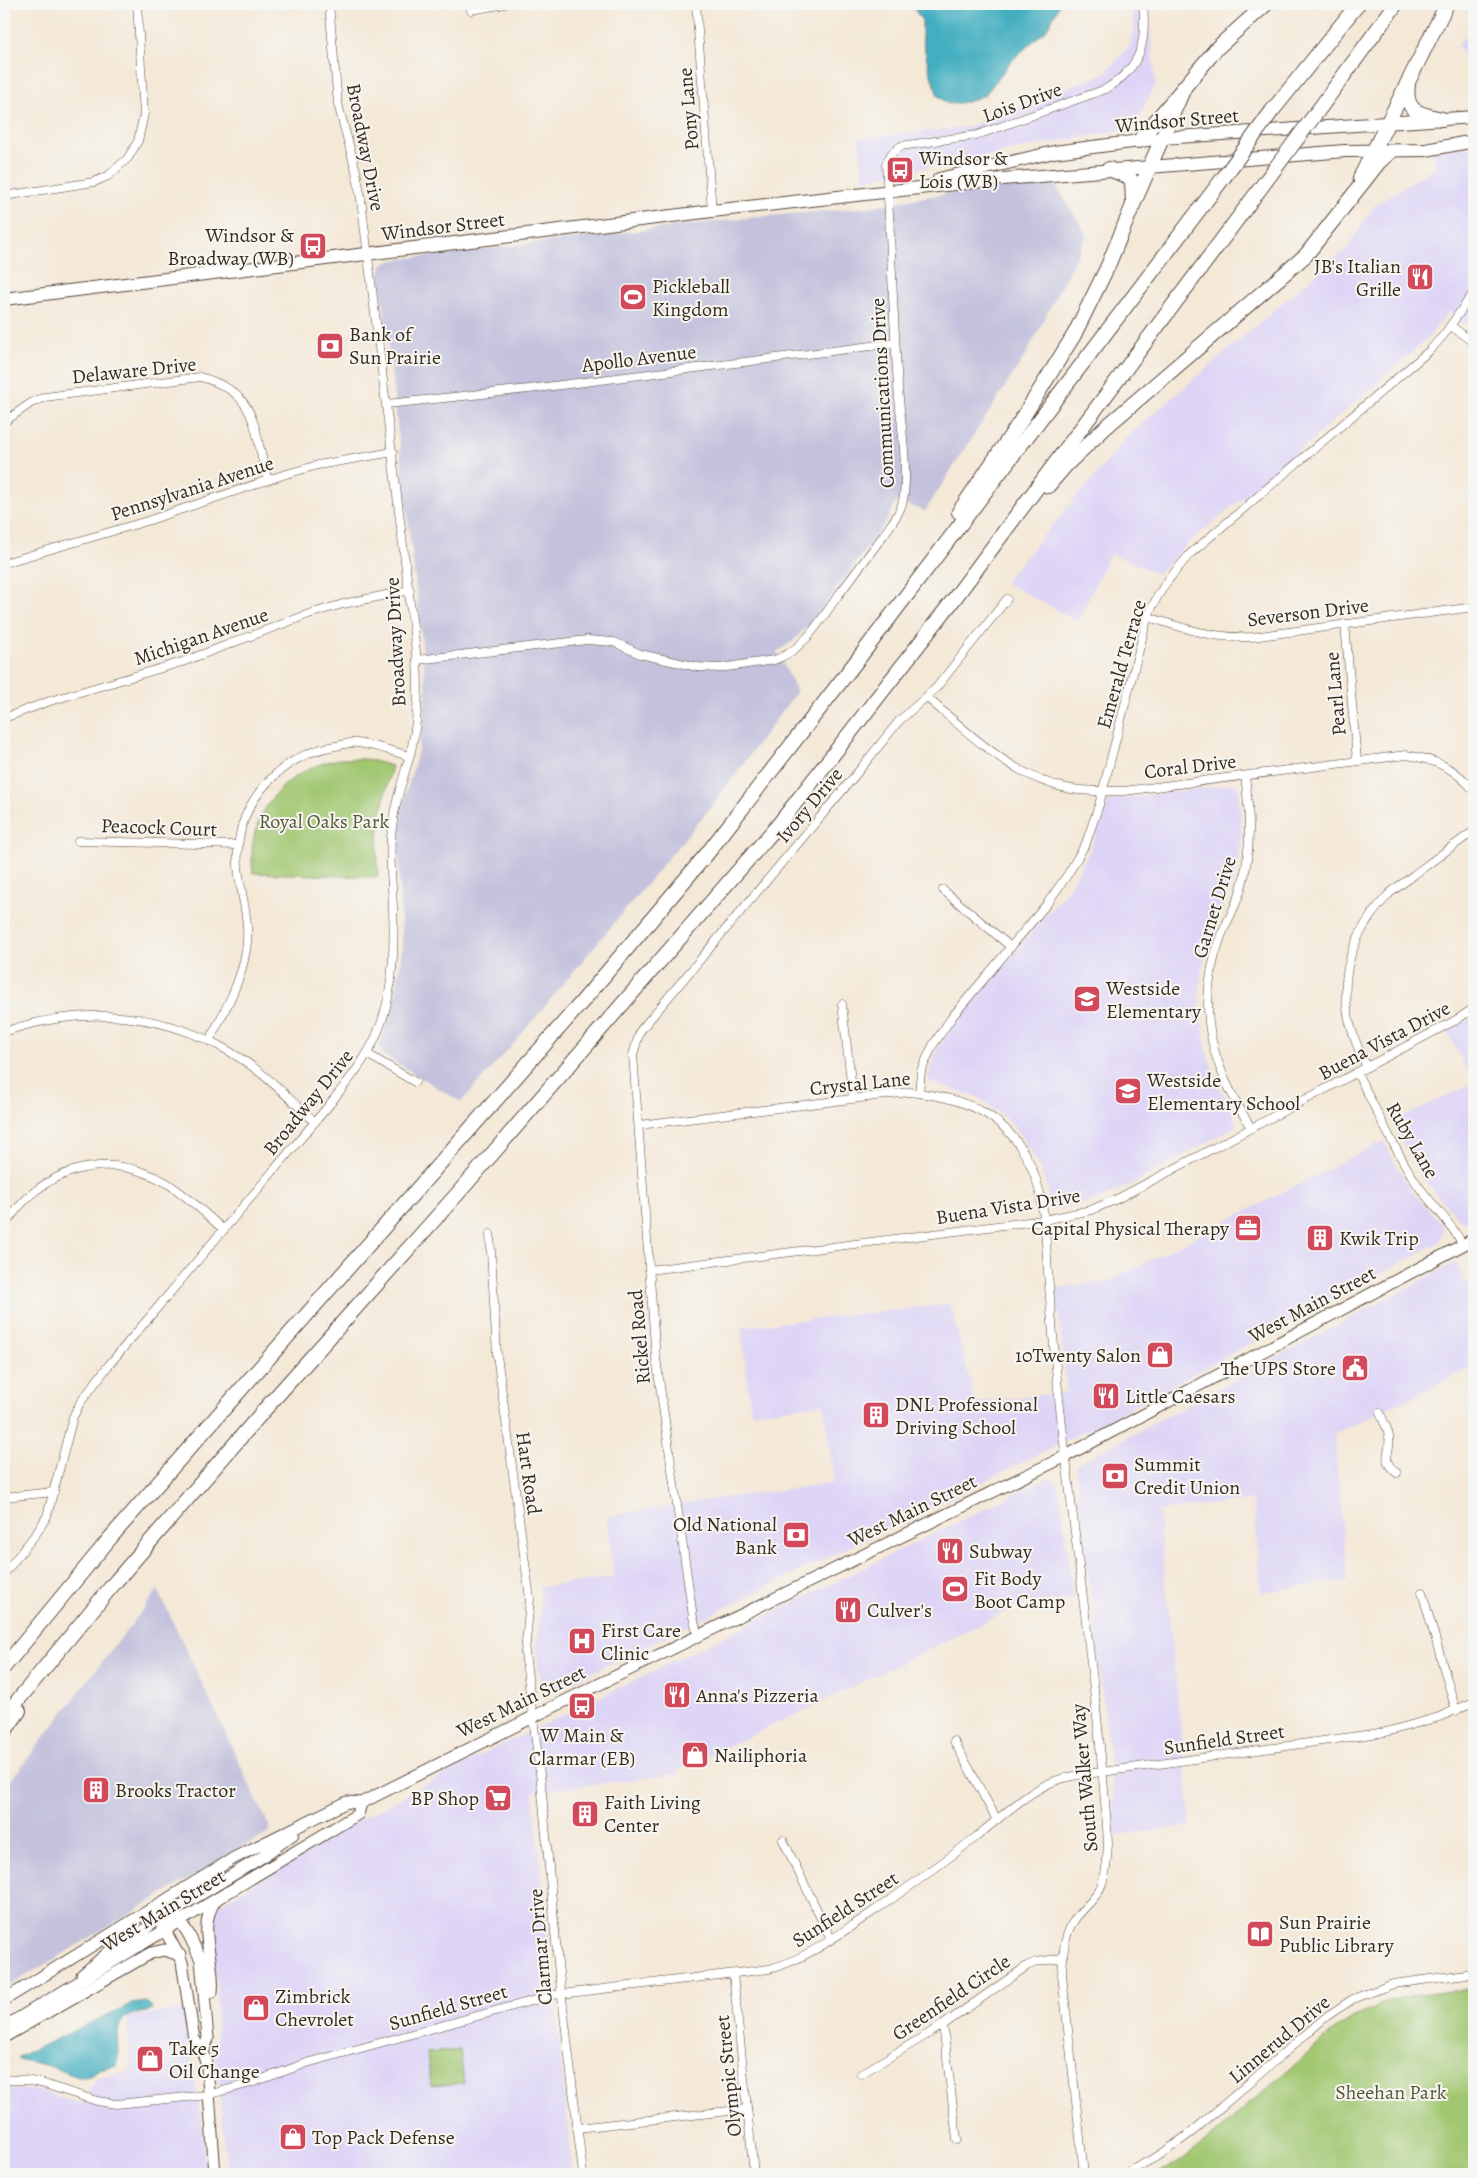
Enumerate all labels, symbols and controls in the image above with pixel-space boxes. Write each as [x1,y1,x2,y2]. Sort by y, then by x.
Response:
street label: Pony Lane [671,66,706,151]
street label: Lois Drive [979,76,1066,129]
street label: Broadway Drive [340,81,391,213]
street label: Windsor Street [1113,102,1240,139]
place label: Windsor & Lois (WB) [918,145,1009,195]
bus stop icon: Windsor & Lois (WB) [885,155,915,185]
street label: Windsor Street [379,205,507,248]
place label: Windsor & Broadway (WB) [168,222,295,272]
bus stop icon: Windsor & Broadway (WB) [298,231,328,261]
place label: JB's Italian Grille [1314,253,1401,303]
restaurant icon: JB's Italian Grille [1405,262,1435,292]
place label: Pickleball Kingdom [652,273,730,323]
sports icon: Pickleball Kingdom [618,282,648,312]
street label: Communications Drive [864,297,901,489]
place label: Bank of Sun Prairie [349,321,441,371]
bank icon: Bank of Sun Prairie [315,331,345,361]
street label: Apollo Avenue [579,338,698,379]
street label: Delaware Drive [70,351,198,390]
street label: Pennsylvania Avenue [107,449,277,528]
street label: Broadway Drive [379,576,412,707]
street label: Severson Drive [1246,592,1370,633]
street label: Emerald Terrace [1090,596,1153,732]
street label: Michigan Avenue [130,601,272,672]
street label: Pearl Lane [1318,651,1353,737]
street label: Coral Drive [1142,747,1238,786]
street label: Ivory Drive [770,762,849,849]
park label: Royal Oaks Park [259,808,389,835]
street label: Peacock Court [100,812,218,843]
street label: Garnet Drive [1186,853,1243,962]
place label: Westside Elementary [1105,975,1202,1025]
school or university icon: Westside Elementary [1072,984,1102,1014]
street label: Buena Vista Drive [1314,994,1455,1087]
street label: Broadway Drive [257,1043,360,1161]
street label: Crystal Lane [808,1065,912,1102]
place label: Westside Elementary School [1146,1067,1300,1117]
school or university icon: Westside Elementary School [1113,1076,1143,1106]
street label: Ruby Lane [1380,1097,1445,1184]
street label: Buena Vista Drive [934,1182,1082,1231]
office icon: Capital Physical Therapy [1233,1213,1263,1243]
place label: Capital Physical Therapy [1031,1215,1230,1242]
building icon: Kwik Trip [1305,1223,1335,1253]
place label: Kwik Trip [1339,1225,1419,1252]
street label: West Main Street [1243,1259,1381,1350]
street label: Rickel Road [622,1288,657,1386]
shop icon: 10Twenty Salon [1145,1340,1175,1370]
place label: 10Twenty Salon [1015,1342,1141,1369]
public building icon: The UPS Store [1340,1353,1370,1383]
place label: The UPS Store [1221,1355,1336,1382]
restaurant icon: Little Caesars [1091,1381,1121,1411]
place label: Little Caesars [1125,1383,1236,1410]
place label: DNL Professional Driving School [895,1391,1038,1441]
building icon: DNL Professional Driving School [861,1400,891,1430]
street label: Hart Road [509,1430,548,1517]
place label: Summit Credit Union [1134,1451,1240,1501]
bank icon: Summit Credit Union [1100,1461,1130,1491]
street label: West Main Street [842,1467,982,1554]
place label: Old National Bank [673,1511,777,1561]
bank icon: Old National Bank [781,1520,811,1550]
restaurant icon: Subway [935,1536,965,1566]
place label: Subway [969,1538,1033,1565]
place label: Fit Body Boot Camp [974,1565,1065,1615]
sports icon: Fit Body Boot Camp [940,1574,970,1604]
restaurant icon: Culver's [833,1595,863,1625]
place label: Culver's [867,1597,932,1624]
place label: First Care Clinic [601,1617,681,1667]
hospital icon: First Care Clinic [567,1626,597,1656]
street label: West Main Street [451,1658,591,1745]
restaurant icon: Anna's Pizzeria [662,1680,692,1710]
place label: Anna's Pizzeria [695,1682,820,1709]
bus stop icon: W Main & Clarmar (EB) [567,1691,597,1721]
street label: South Walker Way [1064,1702,1104,1853]
street label: Sunfield Street [1162,1718,1287,1761]
place label: W Main & Clarmar (EB) [529,1722,635,1772]
shop icon: Nailiphoria [680,1740,710,1770]
place label: Nailiphoria [714,1742,808,1769]
building icon: Brooks Tractor [81,1775,111,1805]
place label: Brooks Tractor [115,1777,236,1804]
supermarket icon: BP Shop [483,1783,513,1813]
place label: BP Shop [410,1785,479,1812]
place label: Faith Living Center [604,1789,701,1839]
building icon: Faith Living Center [570,1799,600,1829]
street label: West Main Street [95,1862,231,1959]
street label: Sunfield Street [787,1865,904,1954]
street label: Clarmar Drive [522,1888,559,2006]
place label: Sun Prairie Public Library [1279,1909,1395,1959]
library icon: Sun Prairie Public Library [1245,1919,1275,1949]
street label: Greenfield Circle [887,1948,1016,2047]
street label: Sunfield Street [386,1978,511,2037]
place label: Zimbrick Chevrolet [275,1983,354,2033]
street label: Linnerud Drive [1223,1989,1336,2090]
shop icon: Zimbrick Chevrolet [241,1993,271,2023]
street label: Olympic Street [709,2013,748,2138]
place label: Take 5 Oil Change [169,2035,260,2085]
shop icon: Take 5 Oil Change [135,2044,165,2074]
park label: Sheehan Park [1335,2079,1447,2106]
shop icon: Top Pack Defense [278,2122,308,2152]
place label: Top Pack Defense [312,2124,455,2151]

